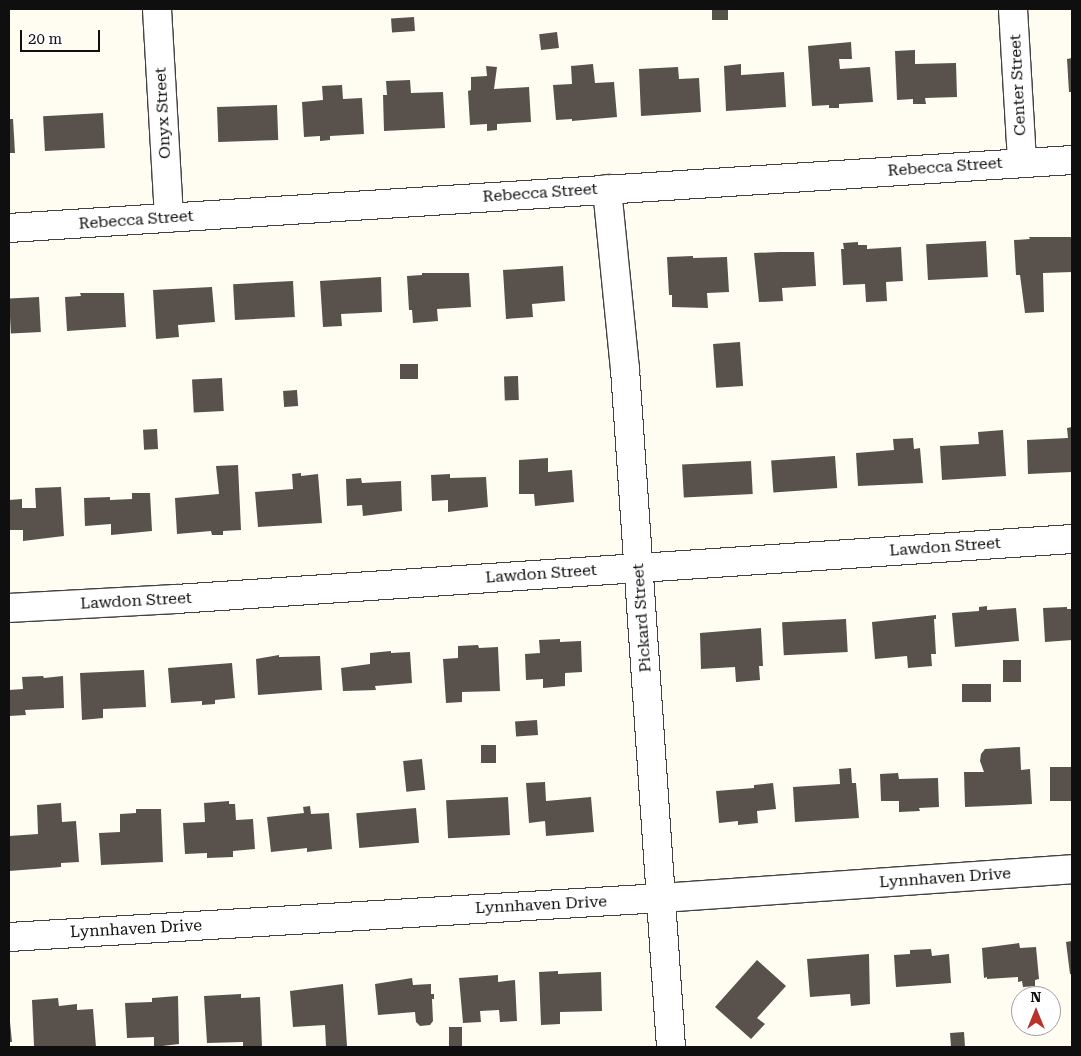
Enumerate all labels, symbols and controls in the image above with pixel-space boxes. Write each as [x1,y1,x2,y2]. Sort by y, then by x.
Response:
scale bar [22,20,102,52]
text: 20 m [28,30,62,48]
street label: Center Street [1006,34,1030,136]
street label: Onyx Street [151,67,175,159]
street label: Rebecca Street [887,153,1003,181]
street label: Rebecca Street [482,179,598,207]
street label: Rebecca Street [78,206,194,234]
street label: Lawdon Street [889,534,1001,560]
street label: Lawdon Street [485,561,597,587]
street label: Pickard Street [629,563,655,673]
street label: Lawdon Street [80,588,192,614]
street label: Lynnhaven Drive [878,864,1012,892]
street label: Lynnhaven Drive [475,892,607,918]
street label: Lynnhaven Drive [70,916,202,942]
north arrow [1011,986,1061,1036]
text: N [1031,989,1041,1005]

